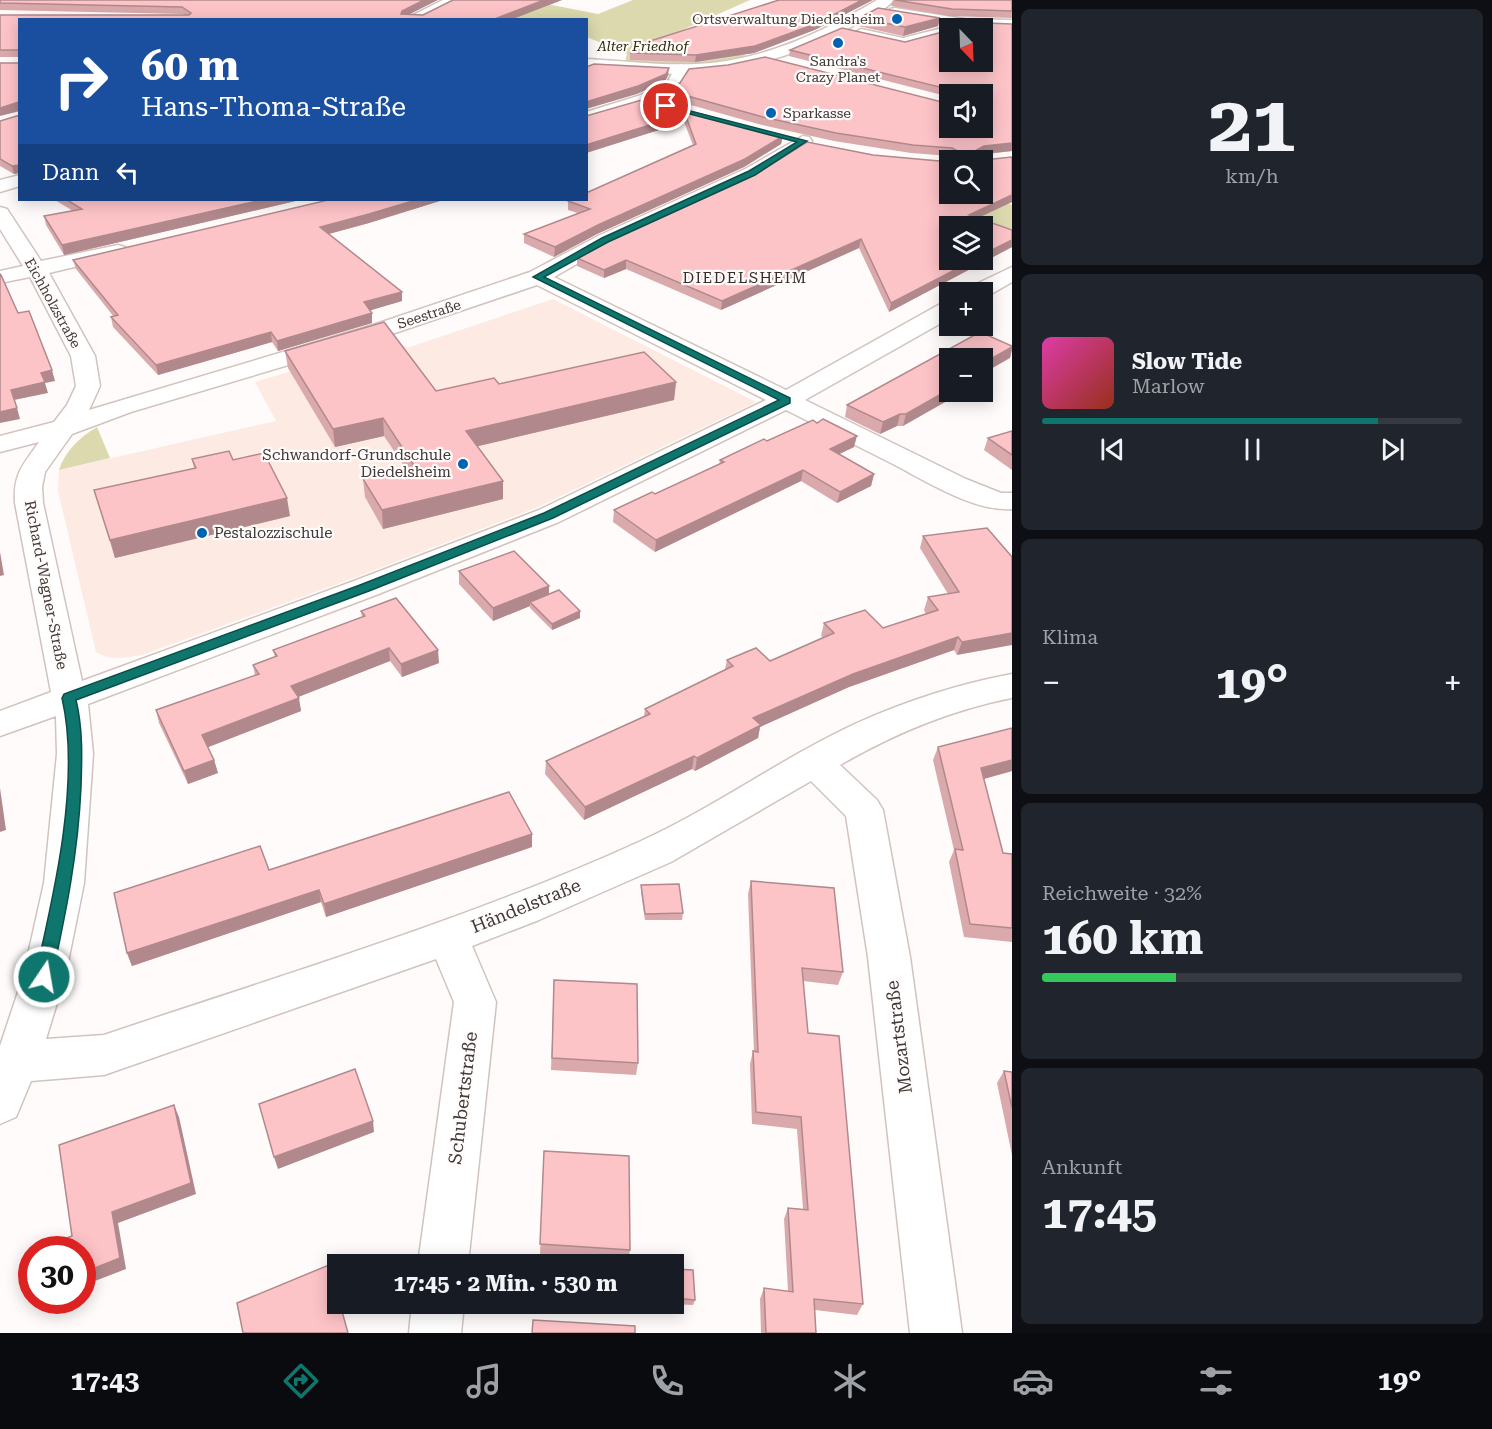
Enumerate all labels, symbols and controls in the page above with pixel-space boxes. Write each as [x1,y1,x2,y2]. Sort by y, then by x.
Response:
place label: Ortsverwaltung Diedelsheim [692,11,885,27]
marker: Ortsverwaltung Diedelsheim [890,12,904,26]
north arrow [939,18,993,72]
map controls [939,18,993,402]
marker: Sandra's Crazy Planet [831,36,845,50]
park label: Alter Friedhof [596,38,690,54]
text: 60 m [141,41,239,90]
icon: right [42,42,120,120]
place label: Sandra's Crazy Planet [796,53,880,85]
text: 21 [1208,79,1296,170]
pin [640,80,691,131]
button: sound [939,84,993,138]
icon: arrive [649,89,682,122]
text: Hans-Thoma-Straße [141,91,406,123]
place label: Sparkasse [783,105,851,121]
marker: Sparkasse [764,106,778,120]
button: search [939,150,993,204]
icon: left [111,156,144,189]
text: Dann [42,160,99,185]
text: km/h [1225,164,1279,188]
button: layers [939,216,993,270]
street label: Eichholzstraße [22,255,84,351]
district label: DIEDELSHEIM [682,269,808,287]
button: + [939,282,993,336]
street label: Seestraße [395,296,463,332]
button: − [939,348,993,402]
text: Slow Tide [1132,349,1242,374]
text: Marlow [1132,374,1205,398]
icon: previous [1096,433,1129,466]
icon: pause [1236,433,1269,466]
icon: next [1376,433,1409,466]
place label: Schwandorf-Grundschule Diedelsheim [262,446,451,481]
marker: Schwandorf-Grundschule Diedelsheim [456,457,470,471]
street label: Richard-Wagner-Straße [21,499,71,671]
place label: Pestalozzischule [214,524,332,542]
marker: Pestalozzischule [195,526,209,540]
text: Klima [1042,625,1098,649]
text: 19° [1216,656,1288,709]
text: − [1042,663,1060,702]
text: + [1444,663,1462,702]
street label: Händelstraße [468,874,584,937]
text: Reichweite · 32% [1042,881,1202,905]
text: 160 km [1042,912,1203,965]
position arrow [12,945,76,1009]
street label: Mozartstraße [881,979,916,1095]
street label: Schubertstraße [444,1030,481,1165]
text: Ankunft [1042,1155,1122,1179]
text: 17:45 [1042,1186,1157,1239]
speed limit sign: 30 [18,1236,96,1314]
text: 17:45 · 2 Min. · 530 m [393,1271,618,1296]
icon: directions [280,1360,322,1402]
icon: music [463,1360,505,1402]
icon: phone [646,1360,688,1402]
icon: climate [829,1360,871,1402]
icon: car [1012,1360,1054,1402]
icon: filters [1195,1360,1237,1402]
text: 17:43 [70,1365,139,1397]
text: 19° [1378,1365,1422,1397]

